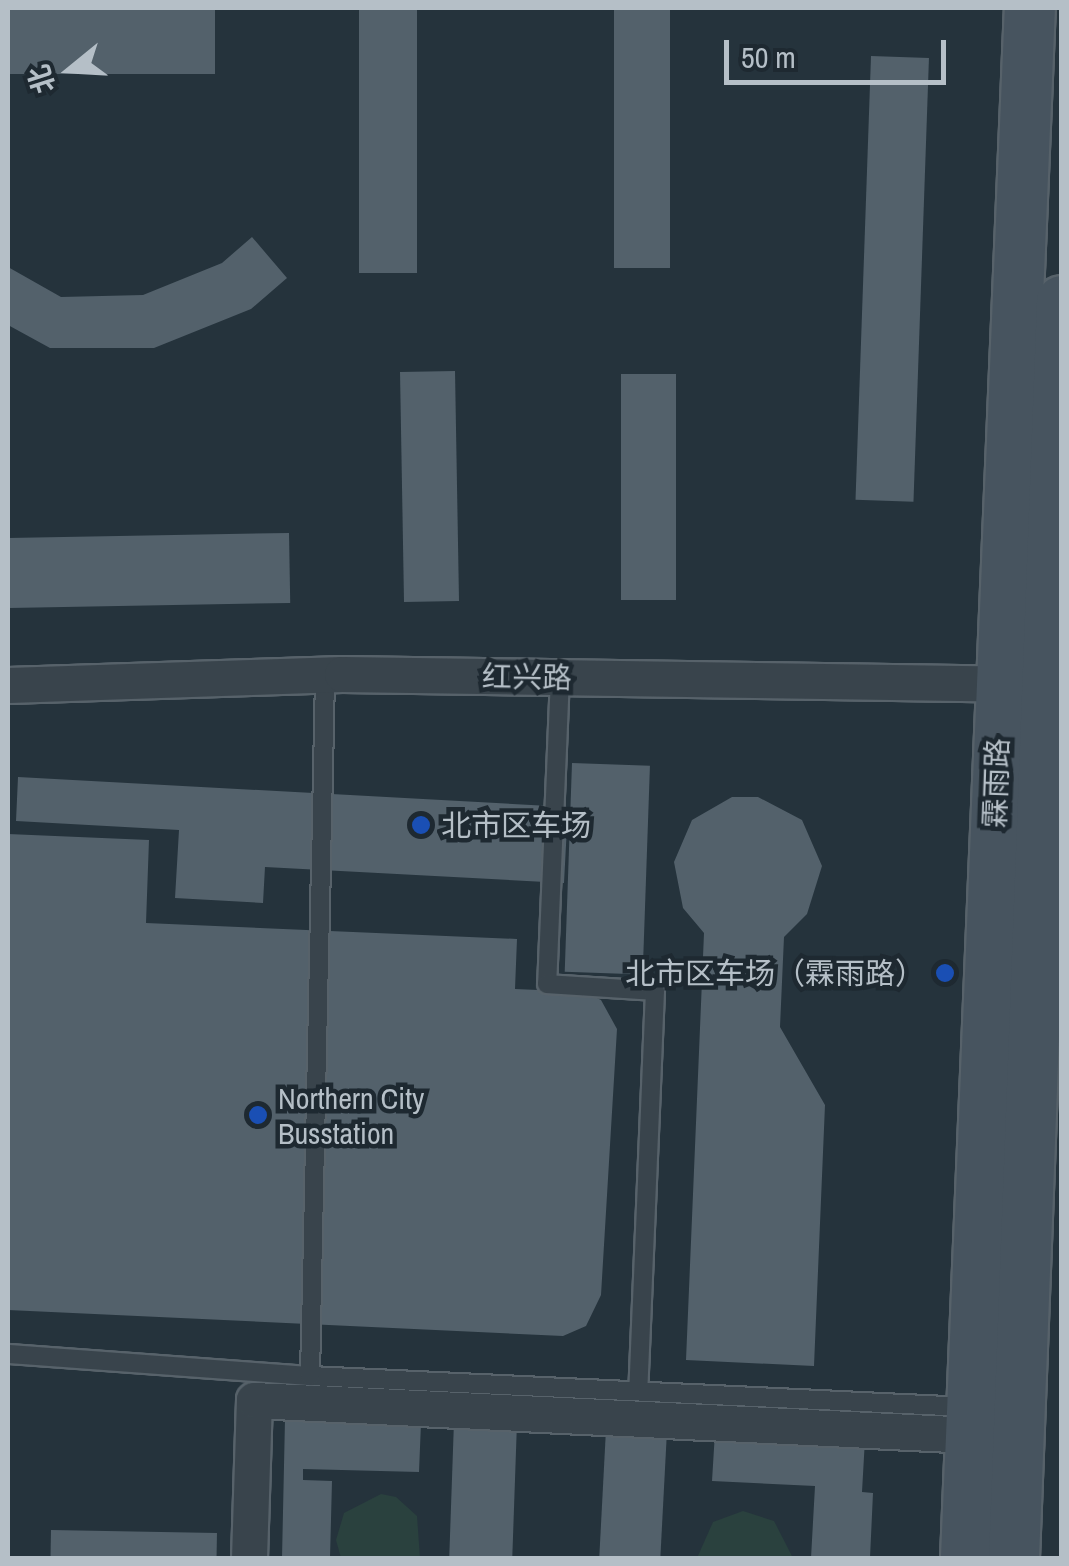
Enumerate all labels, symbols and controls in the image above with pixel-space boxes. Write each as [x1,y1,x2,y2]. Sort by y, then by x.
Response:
north arrow [20,20,120,120]
scale bar [729,20,952,82]
text: 50 m [741,37,796,77]
text: 北 [19,60,64,98]
street label: 红兴路 [482,658,572,696]
street label: 霖雨路 [976,737,1016,829]
place label: 北市区车场 [441,807,591,843]
marker: 北市区车场 [410,814,432,836]
place label: 北市区车场（霖雨路） [625,955,925,991]
marker: 北市区车场（霖雨路） [934,962,956,984]
place label: Northern City Busstation [278,1080,424,1150]
marker: Northern City Busstation [247,1104,269,1126]

